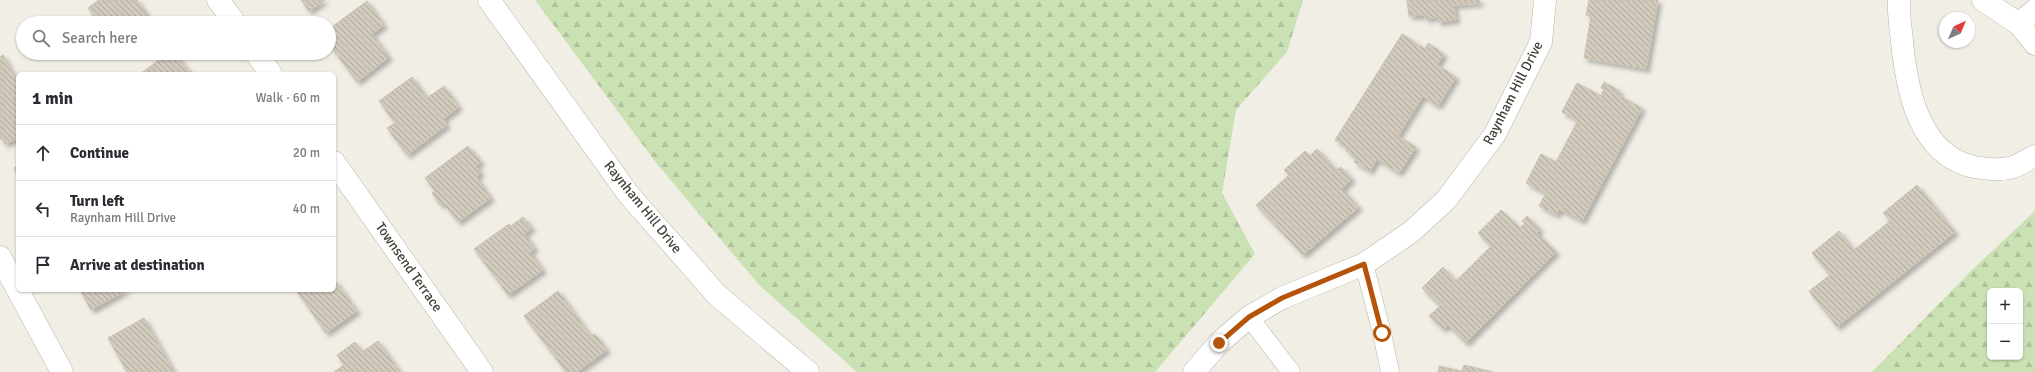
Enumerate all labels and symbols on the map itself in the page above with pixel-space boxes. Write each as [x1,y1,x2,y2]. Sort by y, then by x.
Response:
north arrow [1939,12,1975,48]
street label: Raynham Hill Drive [1480,38,1546,148]
street label: Raynham Hill Drive [600,157,686,257]
street label: Townsend Terrace [372,219,446,315]
route start [1373,324,1391,342]
route end [1210,334,1228,352]

